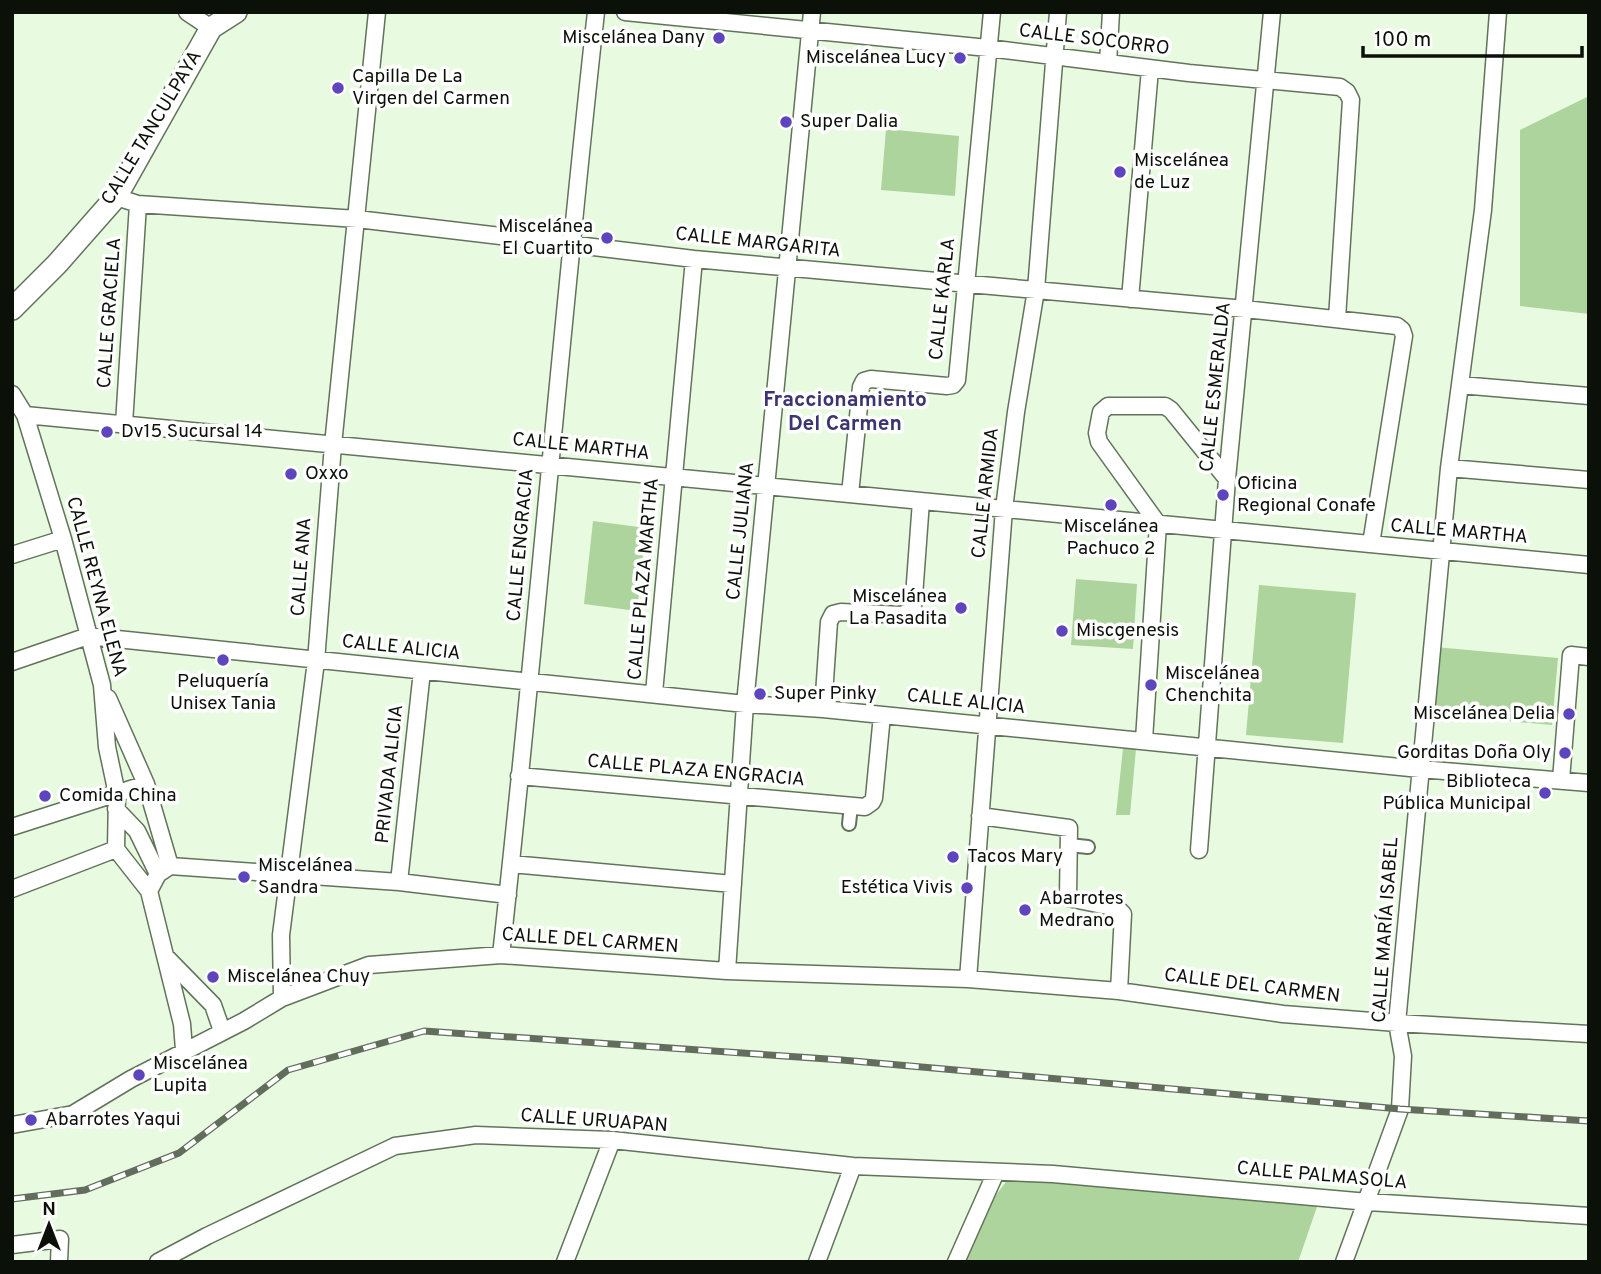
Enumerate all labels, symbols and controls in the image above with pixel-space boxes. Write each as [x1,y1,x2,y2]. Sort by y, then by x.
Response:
scale bar [1363,14,1582,58]
street label: CALLE SOCORRO [1017,19,1171,61]
place label: Miscelánea Dany [562,26,705,50]
text: 100 m [1374,27,1431,54]
marker: Miscelánea Dany [711,30,727,46]
street label: CALLE TANCULPAYA [96,46,208,210]
place label: Miscelánea Lucy [806,46,946,70]
marker: Miscelánea Lucy [952,50,968,66]
place label: Capilla De La Virgen del Carmen [352,65,510,111]
marker: Capilla De La Virgen del Carmen [330,80,346,96]
place label: Super Dalia [800,110,898,134]
marker: Super Dalia [778,114,794,130]
place label: Miscelánea de Luz [1134,149,1229,195]
marker: Miscelánea de Luz [1112,164,1128,180]
place label: Miscelánea El Cuartito [498,215,593,261]
street label: CALLE MARGARITA [674,222,842,264]
marker: Miscelánea El Cuartito [599,230,615,246]
street label: CALLE GRACIELA [93,237,127,389]
street label: CALLE KARLA [925,237,961,361]
street label: CALLE ESMERALDA [1195,301,1237,473]
district label: Fraccionamiento Del Carmen [763,387,927,438]
place label: Dv15 Sucursal 14 [121,420,263,444]
marker: Dv15 Sucursal 14 [99,424,115,440]
street label: CALLE ARMIDA [967,426,1005,560]
street label: CALLE MARTHA [511,428,651,466]
street label: CALLE JULIANA [722,461,760,601]
place label: Oxxo [305,462,349,486]
marker: Oxxo [283,466,299,482]
street label: CALLE ENGRACIA [502,467,540,623]
place label: Oficina Regional Conafe [1237,472,1376,518]
street label: CALLE PLAZA MARTHA [623,477,665,681]
marker: Oficina Regional Conafe [1215,487,1231,503]
street label: CALLE REYNA ELENA [60,494,132,680]
marker: Miscelánea Pachuco 2 [1103,497,1119,513]
street label: CALLE MARTHA [1389,514,1529,550]
place label: Miscelánea Pachuco 2 [1064,515,1158,561]
street label: CALLE ANA [287,517,317,617]
place label: Miscelánea La Pasadita [849,585,947,631]
marker: Miscelánea La Pasadita [953,600,969,616]
place label: Miscgenesis [1076,619,1179,643]
marker: Miscgenesis [1054,623,1070,639]
street label: CALLE ALICIA [340,630,462,666]
marker: Peluquería Unisex Tania [215,652,231,668]
place label: Miscelánea Chenchita [1165,662,1260,708]
place label: Peluquería Unisex Tania [170,670,276,716]
marker: Miscelánea Chenchita [1143,677,1159,693]
place label: Super Pinky [774,682,877,706]
street label: CALLE ALICIA [905,684,1027,720]
marker: Super Pinky [752,686,768,702]
place label: Miscelánea Delia [1413,702,1555,726]
street label: PRIVADA ALICIA [371,703,409,845]
marker: Miscelánea Delia [1561,706,1577,722]
place label: Gorditas Doña Oly [1397,741,1551,765]
marker: Gorditas Doña Oly [1557,745,1573,761]
street label: CALLE PLAZA ENGRACIA [586,750,806,792]
place label: Biblioteca Pública Municipal [1382,770,1531,816]
place label: Comida China [59,784,177,808]
marker: Biblioteca Pública Municipal [1537,785,1553,801]
marker: Comida China [37,788,53,804]
street label: CALLE MARÍA ISABEL [1367,836,1404,1024]
place label: Tacos Mary [967,845,1063,869]
marker: Tacos Mary [945,849,961,865]
place label: Miscelánea Sandra [258,854,353,900]
marker: Miscelánea Sandra [236,869,252,885]
place label: Estética Vivis [841,876,953,900]
marker: Estética Vivis [959,880,975,896]
place label: Abarrotes Medrano [1039,887,1124,933]
marker: Abarrotes Medrano [1017,902,1033,918]
street label: CALLE DEL CARMEN [501,923,679,959]
street label: CALLE DEL CARMEN [1163,963,1341,1009]
place label: Miscelánea Chuy [227,965,370,989]
marker: Miscelánea Chuy [205,969,221,985]
place label: Miscelánea Lupita [153,1052,248,1098]
marker: Miscelánea Lupita [131,1067,147,1083]
street label: CALLE URUAPAN [519,1104,669,1138]
place label: Abarrotes Yaqui [45,1108,181,1132]
marker: Abarrotes Yaqui [23,1112,39,1128]
street label: CALLE PALMASOLA [1236,1157,1408,1195]
north arrow [14,1190,84,1260]
text: N [42,1198,56,1222]

